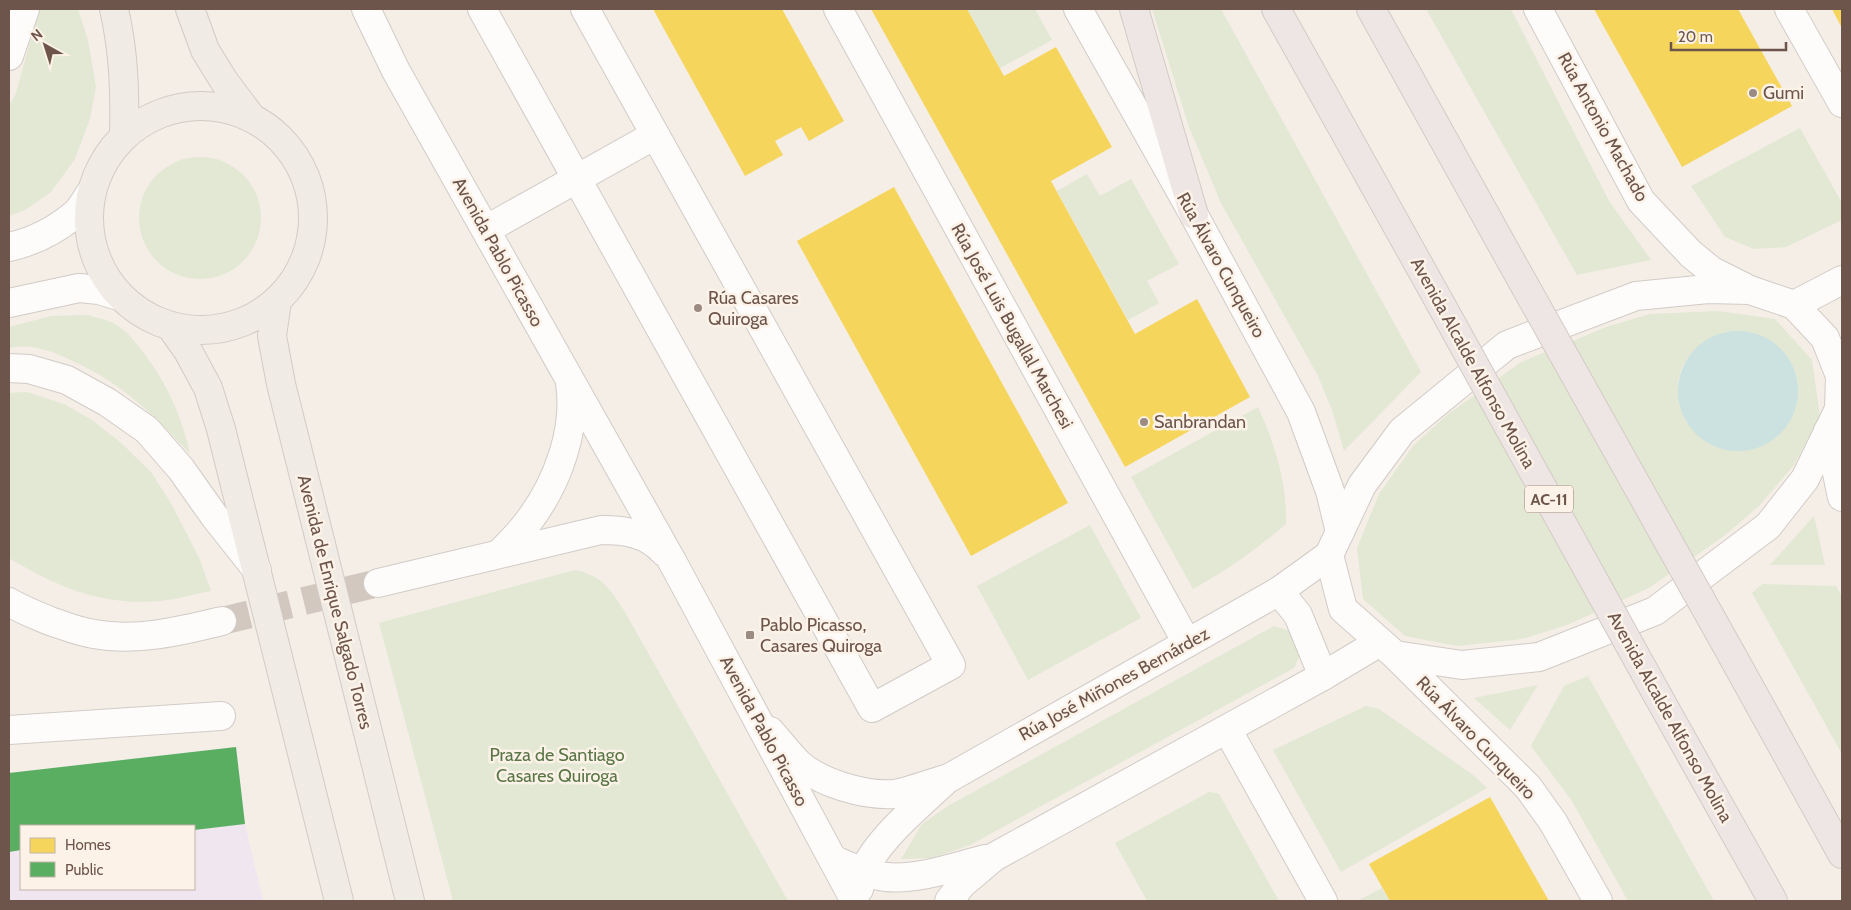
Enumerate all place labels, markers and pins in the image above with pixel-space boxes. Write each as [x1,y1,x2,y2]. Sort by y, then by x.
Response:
place label: Gumi [1763,82,1804,104]
marker: Gumi [1747,87,1759,99]
place label: Rúa Casares Quiroga [708,287,799,330]
marker: Rúa Casares Quiroga [692,302,704,314]
place label: Sanbrandan [1154,411,1246,433]
marker: Sanbrandan [1138,416,1150,428]
place label: Pablo Picasso, Casares Quiroga [760,614,882,657]
marker: Pablo Picasso, Casares Quiroga [744,629,756,641]

